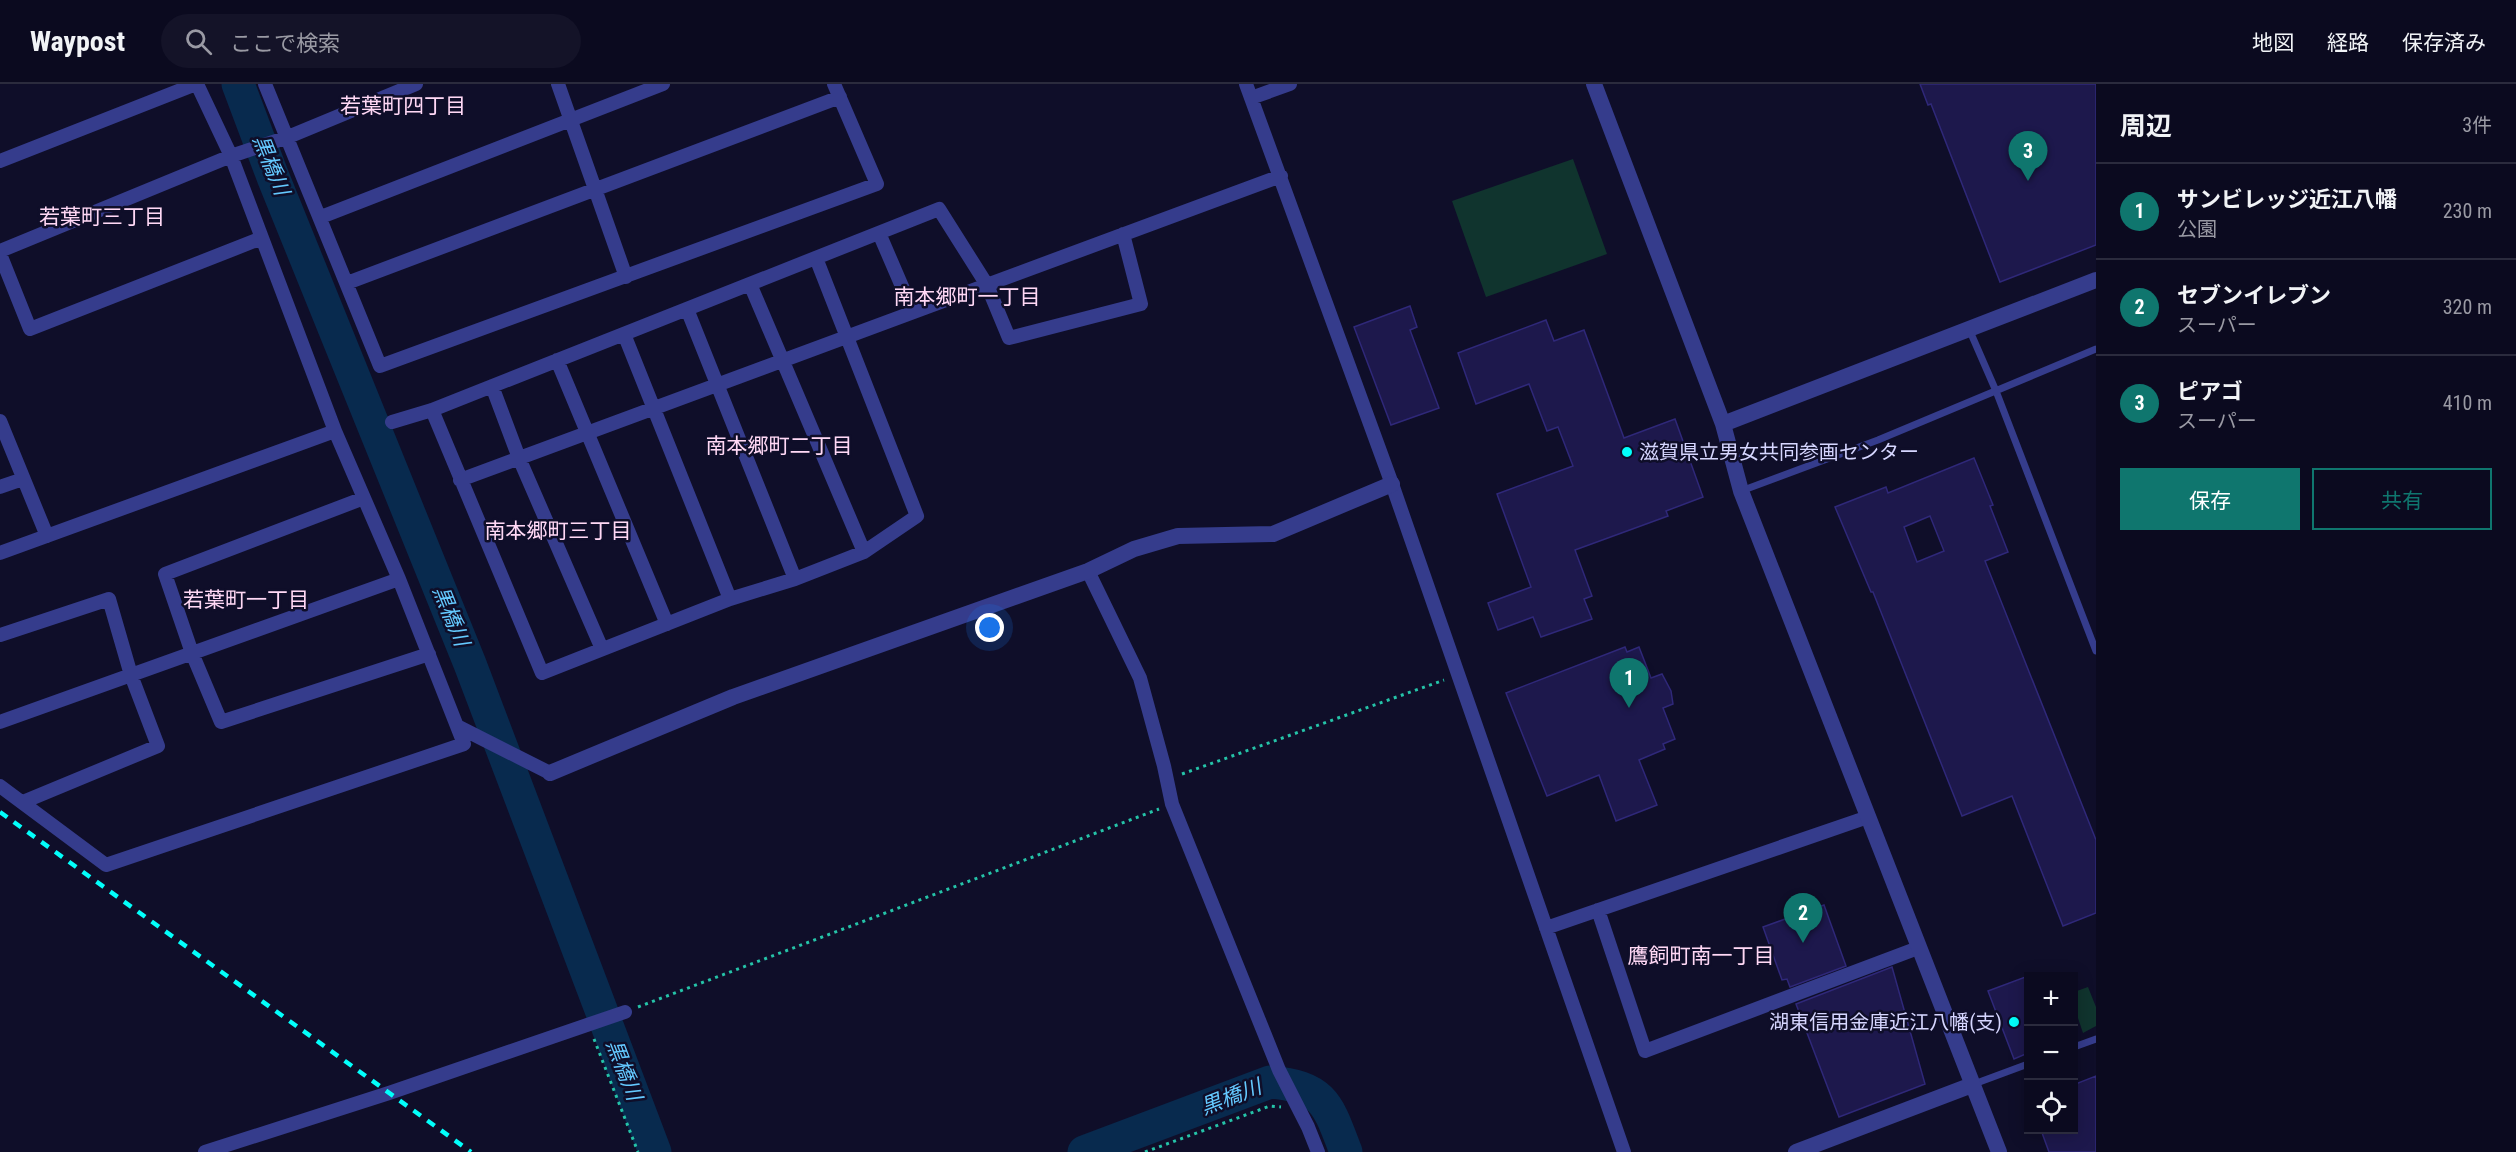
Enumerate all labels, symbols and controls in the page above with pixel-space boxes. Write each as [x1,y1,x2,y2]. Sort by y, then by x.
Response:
search box [161,14,581,68]
text: Waypost [30,25,125,58]
icon: search [182,25,215,58]
text: ここで検索 [230,31,340,56]
text: 地図 [2252,31,2294,55]
text: 経路 [2327,31,2369,55]
text: 保存済み [2402,31,2486,55]
district label: 若葉町四丁目 [340,94,466,118]
text: 周辺 [2120,111,2172,141]
text: 3件 [2462,113,2492,137]
water label: 黒橋川 [248,131,295,201]
pin: 3 [2008,132,2048,181]
text: サンビレッジ近江八幡 [2177,187,2397,212]
text: 1 [2134,199,2145,223]
text: 230 m [2443,199,2492,223]
district label: 若葉町三丁目 [39,205,165,229]
text: 公園 [2177,217,2217,241]
text: セブンイレブン [2177,283,2331,308]
district label: 南本郷町一丁目 [894,285,1041,309]
text: 2 [2134,295,2145,319]
text: 320 m [2443,295,2492,319]
text: スーパー [2177,313,2257,337]
text: ピアゴ [2177,379,2243,404]
text: 3 [2134,391,2145,415]
text: 410 m [2443,391,2492,415]
text: スーパー [2177,409,2257,433]
district label: 南本郷町二丁目 [706,434,853,458]
place label: 滋賀県立男女共同参画センター [1639,440,1919,464]
marker: 滋賀県立男女共同参画センター [1620,445,1634,459]
button: 保存 [2120,468,2300,530]
button: 共有 [2312,468,2492,530]
district label: 南本郷町三丁目 [485,519,632,543]
water label: 黒橋川 [428,582,475,652]
district label: 若葉町一丁目 [183,588,309,612]
your location [975,613,1004,642]
pin: 1 [1610,658,1648,708]
pin: 2 [1784,894,1822,943]
district label: 鷹飼町南一丁目 [1628,944,1775,968]
map controls [2024,972,2078,1134]
button: + [2024,972,2078,1026]
place label: 湖東信用金庫近江八幡(支) [1769,1010,2002,1034]
marker: 湖東信用金庫近江八幡(支) [2007,1015,2021,1029]
button: − [2024,1026,2078,1080]
water label: 黒橋川 [602,1036,647,1106]
water label: 黒橋川 [1197,1074,1267,1119]
button: locate [2024,1080,2078,1134]

